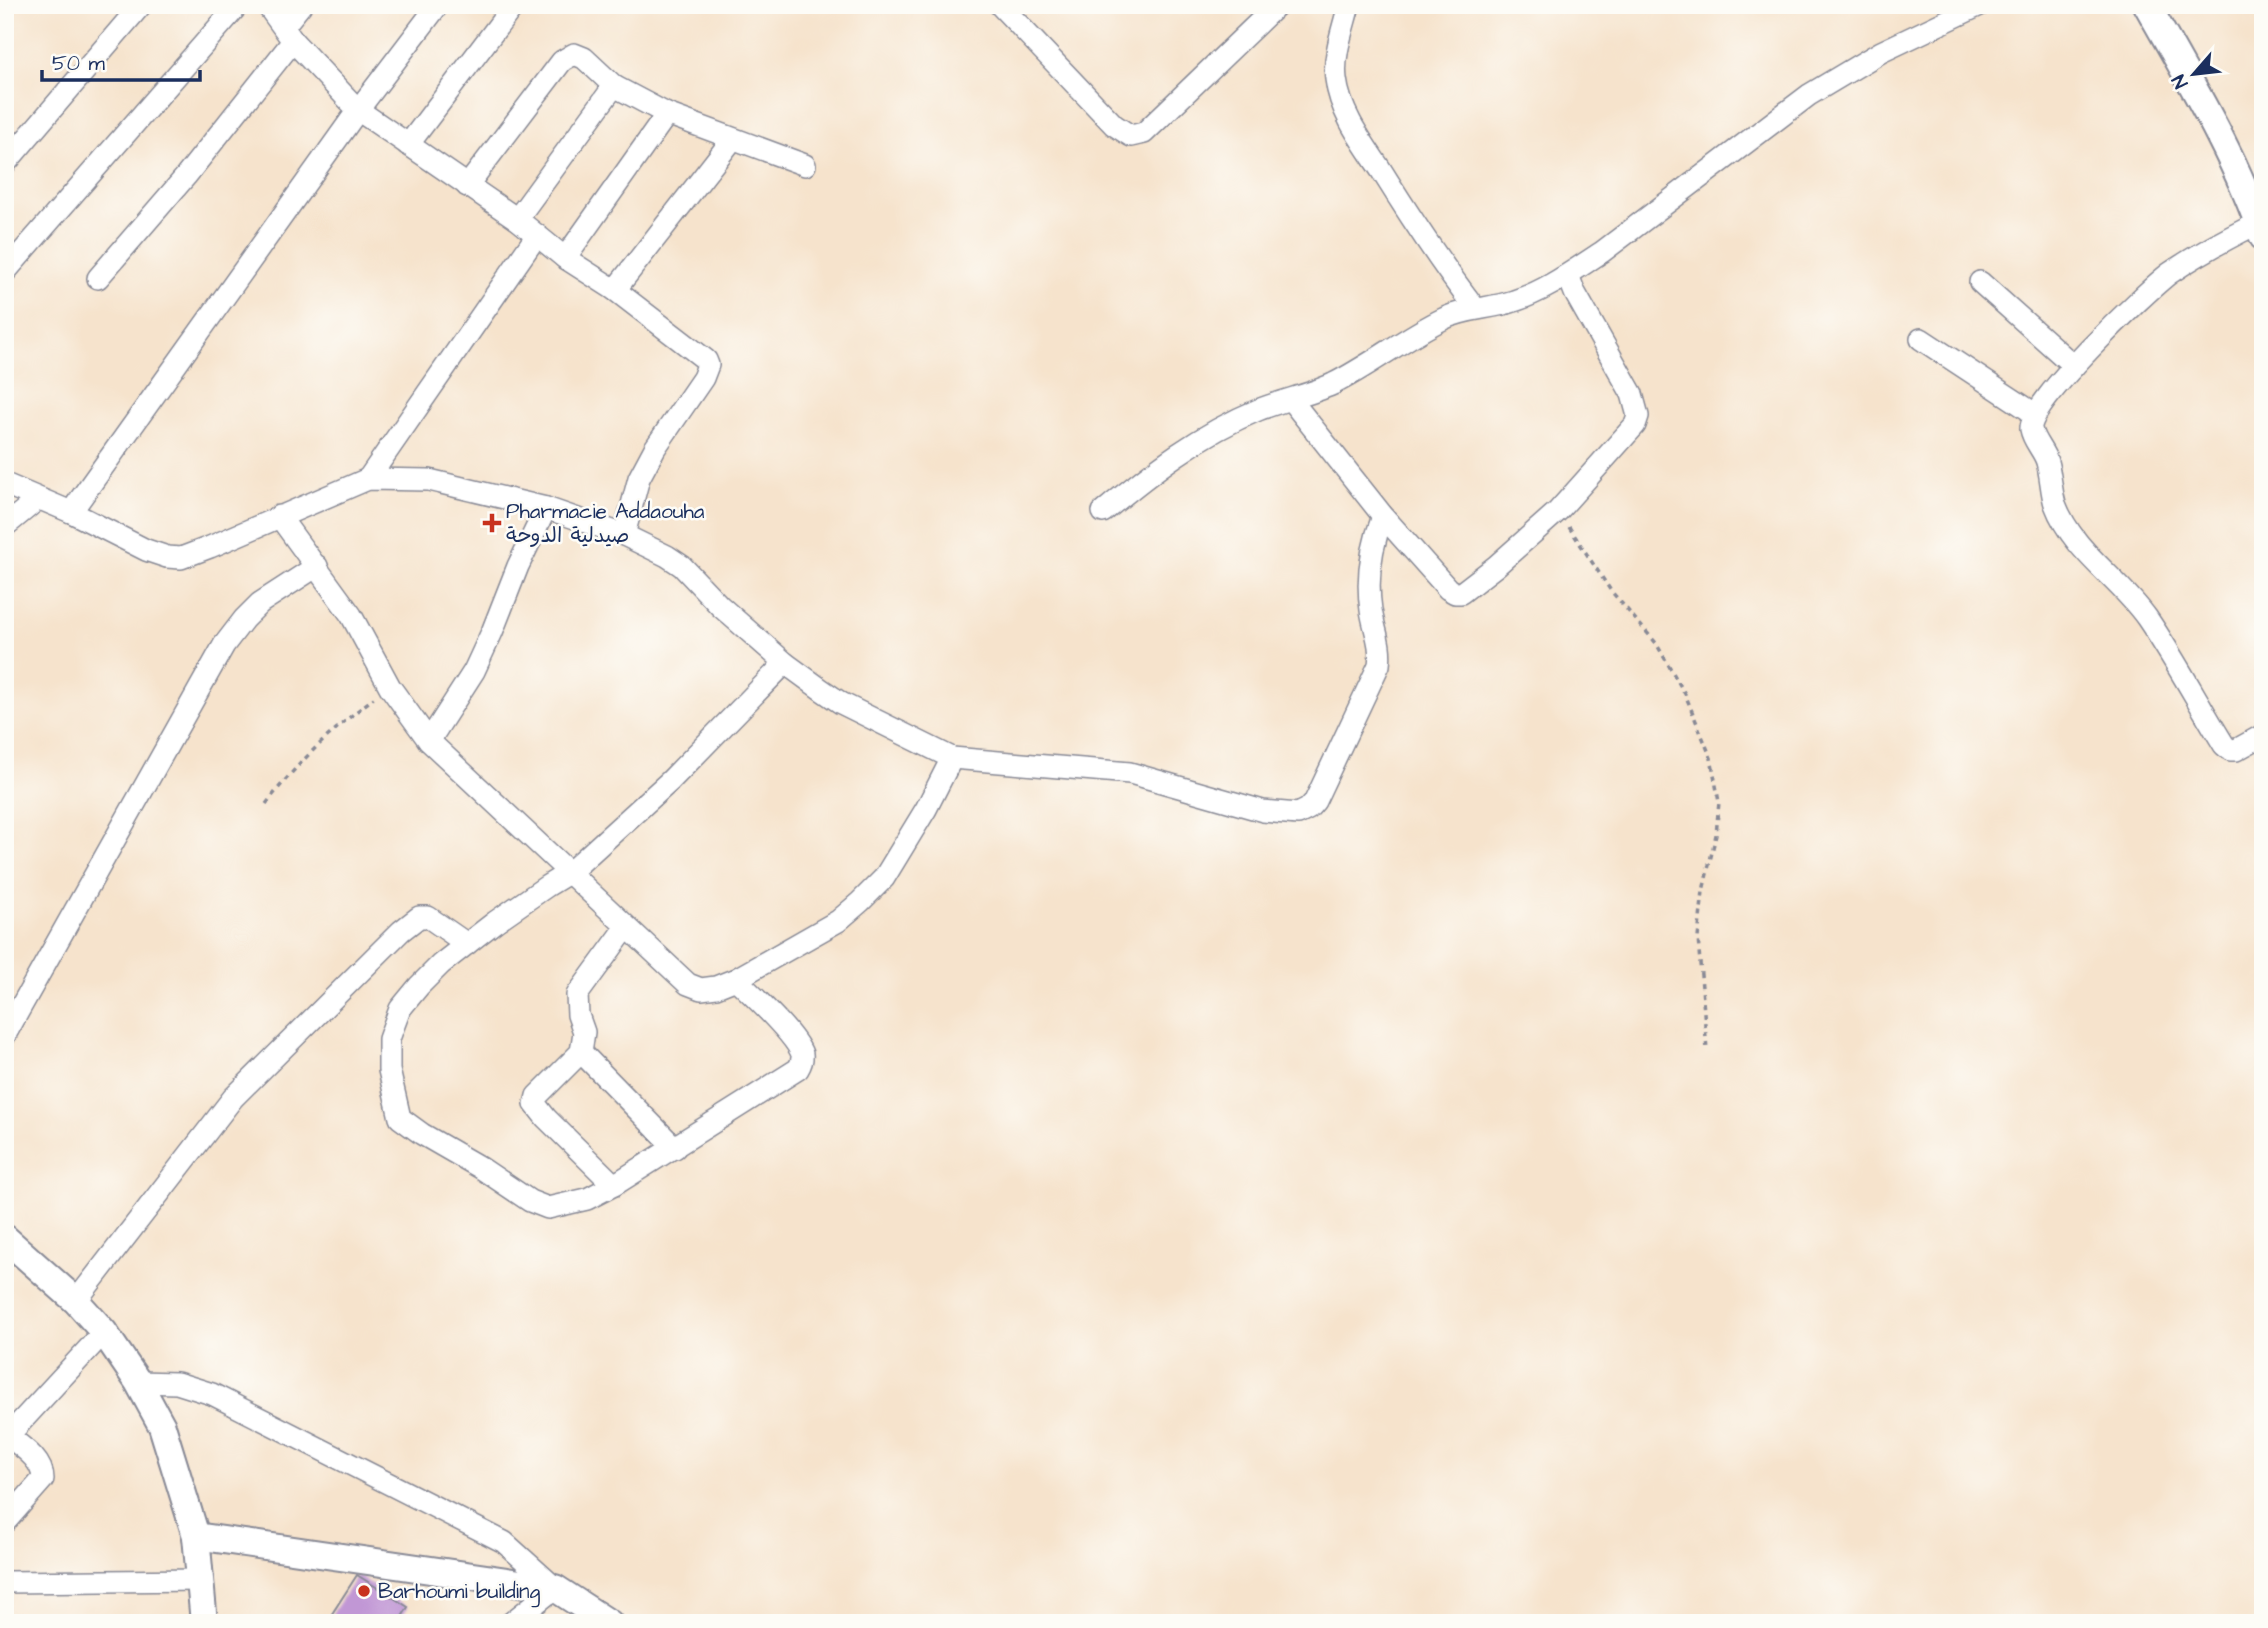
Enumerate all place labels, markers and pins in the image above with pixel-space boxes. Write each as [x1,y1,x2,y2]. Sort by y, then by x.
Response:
place label: Pharmacie Addaouha صيدلية الدوحة [506,497,705,550]
marker: Pharmacie Addaouha صيدلية الدوحة [484,515,500,531]
place label: Barhoumi building [378,1577,540,1608]
marker: Barhoumi building [356,1583,372,1599]

